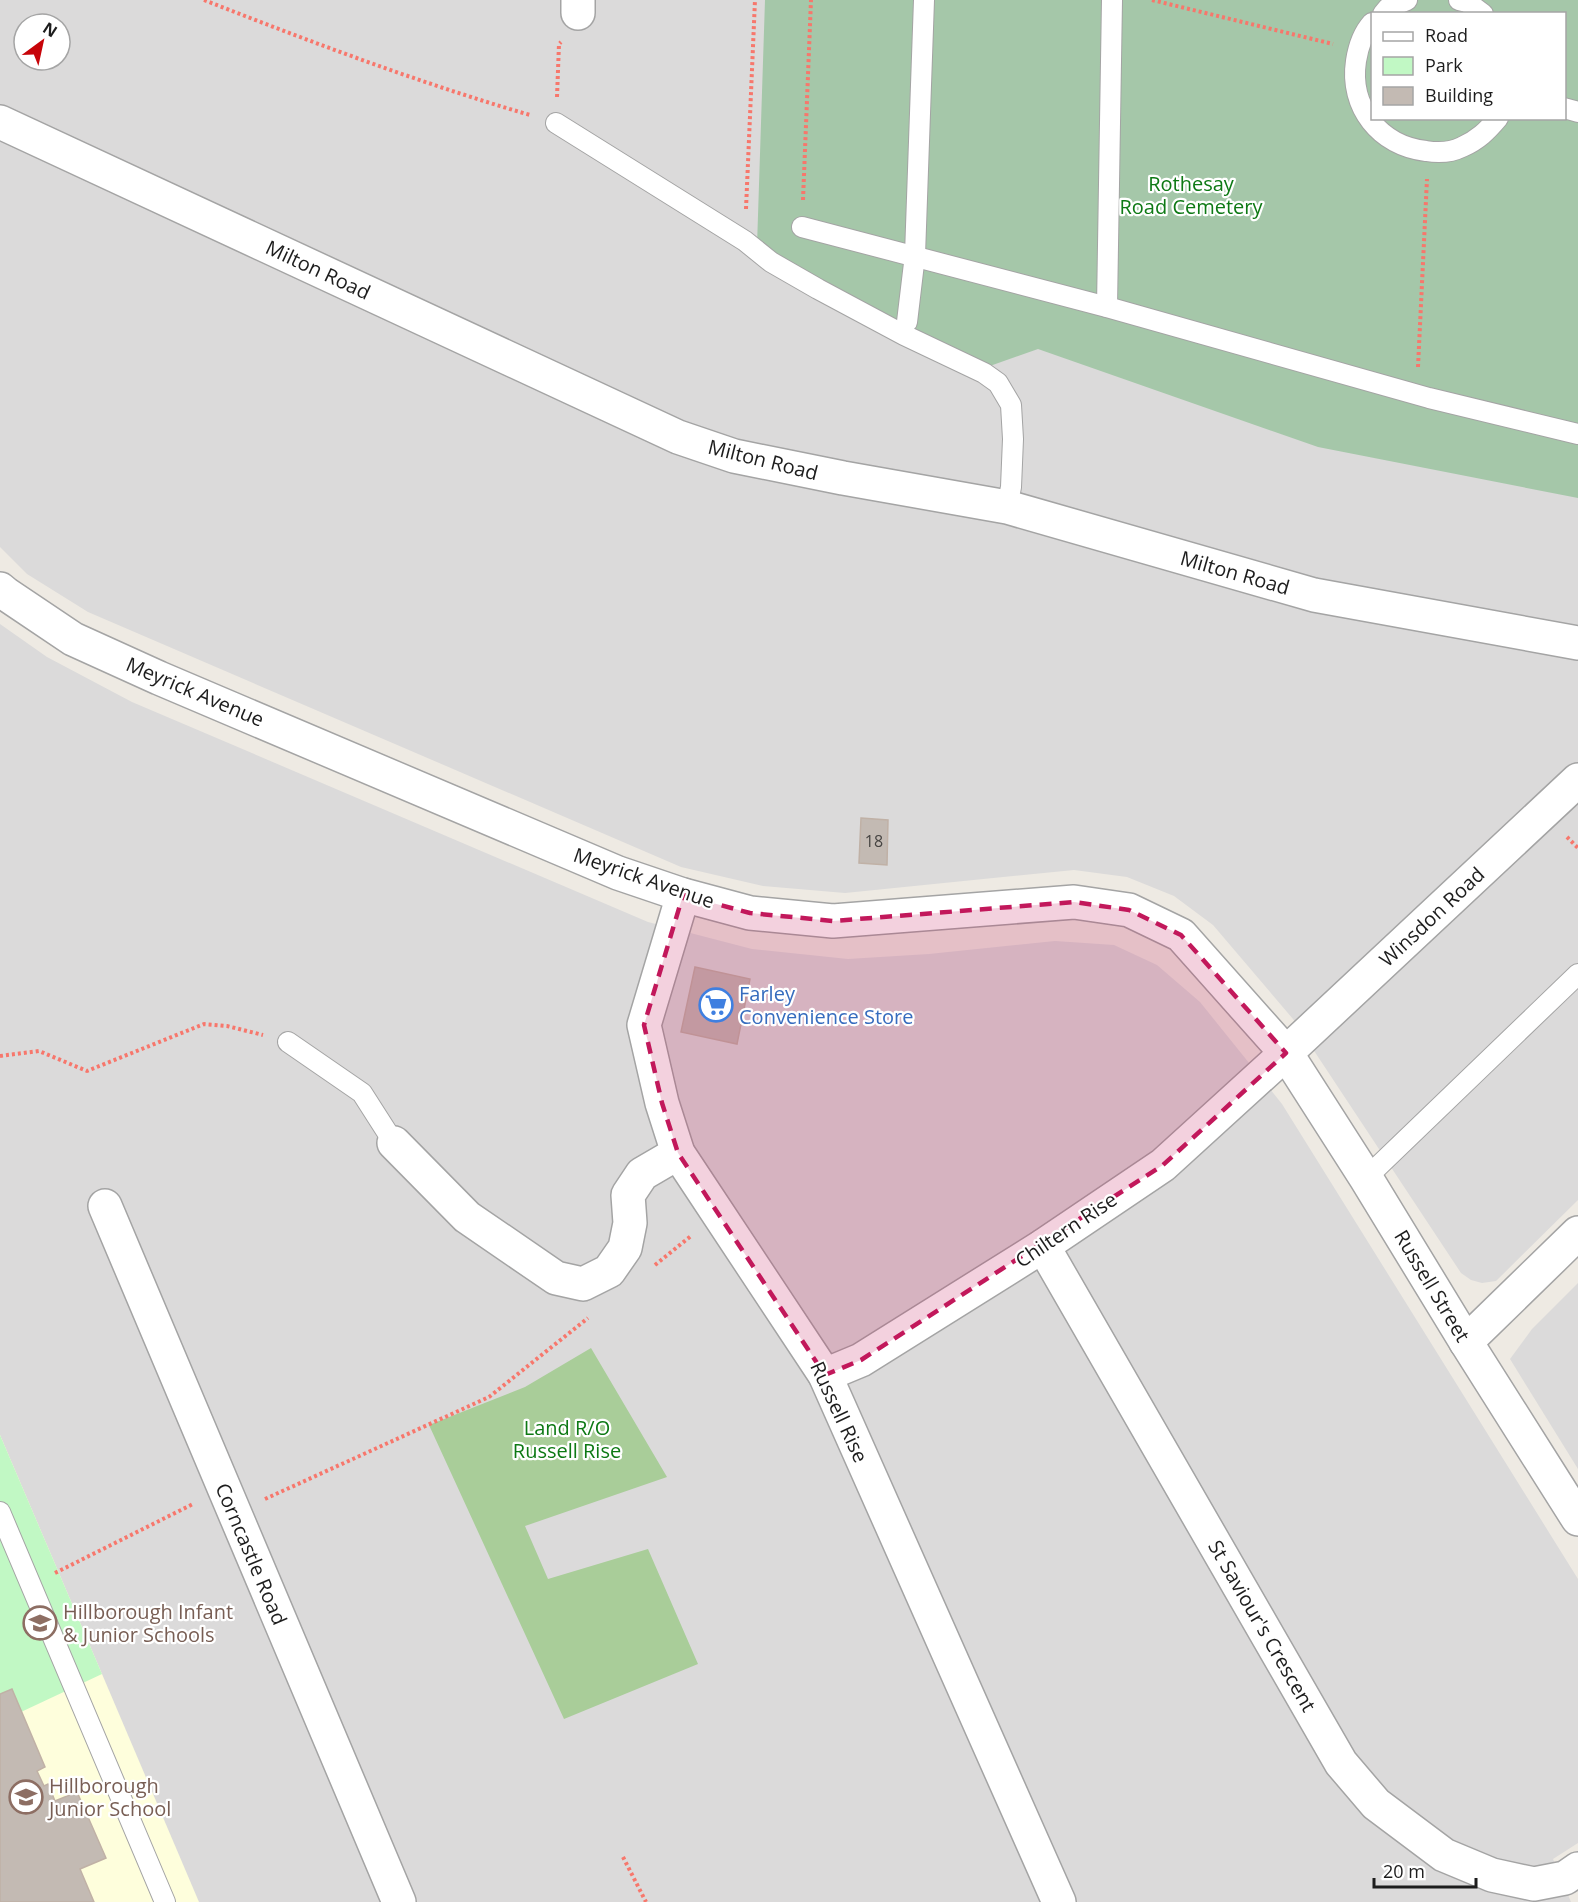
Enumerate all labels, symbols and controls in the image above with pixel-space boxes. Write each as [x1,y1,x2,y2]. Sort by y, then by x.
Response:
north arrow [12,12,72,72]
legend [1371,12,1566,120]
text: N [39,17,62,42]
text: Road [1425,23,1468,47]
text: Park [1425,53,1463,77]
text: Building [1425,83,1493,107]
park label: Rothesay Road Cemetery [1119,170,1264,220]
street label: Milton Road [262,234,375,306]
street label: Milton Road [705,433,821,486]
street label: Milton Road [1177,544,1293,601]
street label: Meyrick Avenue [122,650,268,733]
house number: 18 [865,830,883,852]
street label: Meyrick Avenue [570,841,718,914]
street label: Winsdon Road [1373,861,1490,972]
place label: Farley Convenience Store [739,980,913,1030]
supermarket icon: Farley Convenience Store [698,987,734,1023]
street label: Chiltern Rise [1010,1186,1122,1274]
street label: Russell Street [1388,1225,1476,1347]
street label: Russell Rise [804,1357,875,1467]
park label: Land R/O Russell Rise [513,1414,621,1464]
street label: Corncastle Road [209,1479,294,1629]
street label: St Saviour's Crescent [1202,1535,1323,1716]
place label: Hillborough Infant & Junior Schools [63,1598,233,1648]
school or university icon: Hillborough Infant & Junior Schools [22,1605,58,1641]
place label: Hillborough Junior School [47,1772,171,1822]
school or university icon: Hillborough Junior School [8,1779,44,1815]
scale bar [1374,1851,1476,1889]
text: 20 m [1383,1859,1425,1883]

